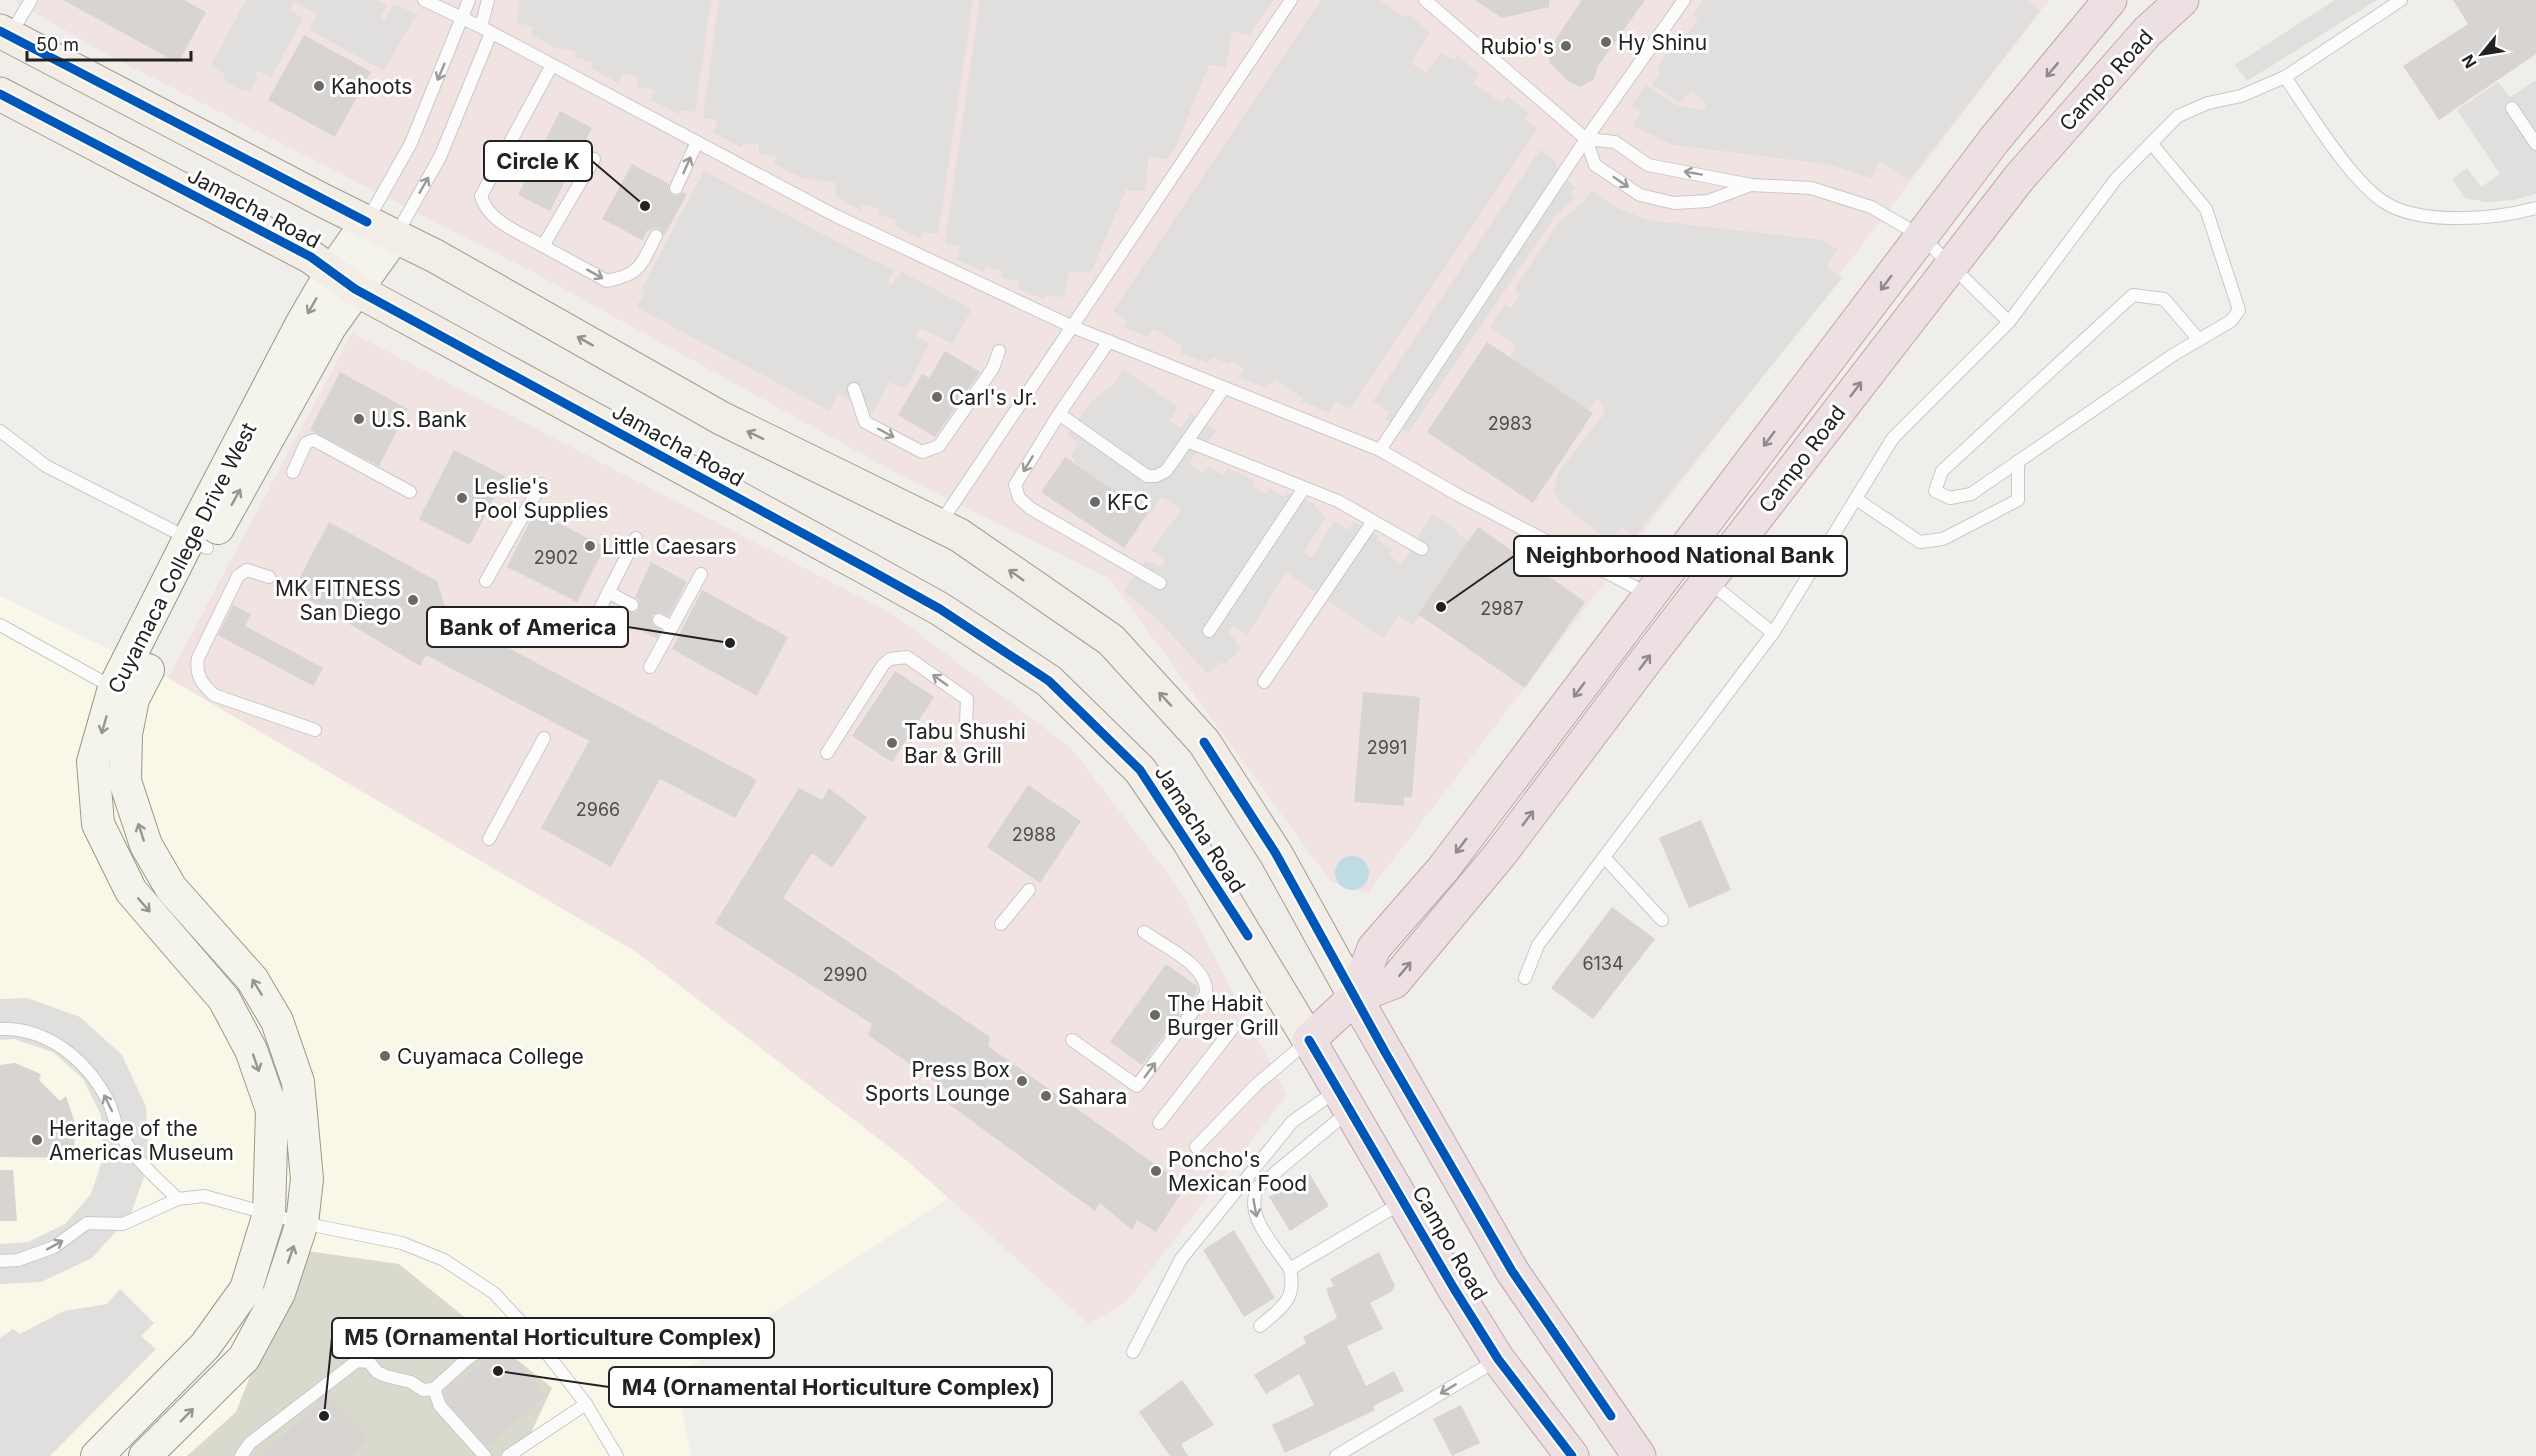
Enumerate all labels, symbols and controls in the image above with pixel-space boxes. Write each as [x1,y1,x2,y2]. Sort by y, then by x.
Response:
scale bar [27,24,190,62]
street label: Campo Road [2054,24,2158,136]
north arrow [2452,24,2512,84]
place label: Hy Shinu [1618,30,1707,55]
text: 50 m [36,34,79,55]
place label: Rubio's [1480,34,1554,59]
marker: Hy Shinu [1599,35,1613,49]
marker: Rubio's [1559,39,1573,53]
text: N [2457,51,2481,72]
one-way arrow [2046,61,2059,77]
one-way arrow [435,62,446,81]
place label: Kahoots [331,74,412,99]
marker: Kahoots [312,79,326,93]
callout: Circle K [484,141,592,181]
text: Circle K [496,148,580,174]
one-way arrow [682,156,693,174]
street label: Jamacha Road [183,163,325,253]
one-way arrow [1684,167,1704,178]
one-way arrow [1612,176,1628,188]
one-way arrow [418,177,430,194]
one-way arrow [585,269,603,280]
one-way arrow [1880,275,1893,291]
one-way arrow [305,297,317,314]
one-way arrow [576,335,594,346]
one-way arrow [1850,381,1862,397]
place label: Carl's Jr. [949,385,1037,410]
marker: Carl's Jr. [930,390,944,404]
street label: Jamacha Road [608,398,748,492]
street label: Campo Road [1754,401,1850,517]
place label: U.S. Bank [371,407,467,432]
marker: U.S. Bank [352,412,366,426]
house number: 2983 [1488,413,1532,434]
street label: Cuyamaca College Drive West [103,418,261,698]
one-way arrow [877,427,894,439]
one-way arrow [747,428,765,440]
one-way arrow [1762,430,1775,446]
one-way arrow [1022,455,1034,472]
place label: Leslie's Pool Supplies [474,474,609,523]
one-way arrow [231,488,242,506]
place label: KFC [1107,490,1149,515]
marker: Leslie's Pool Supplies [455,491,469,505]
marker: KFC [1088,495,1102,509]
place label: Little Caesars [602,534,737,559]
callout: Neighborhood National Bank [1514,536,1847,576]
marker: Little Caesars [583,539,597,553]
text: Neighborhood National Bank [1526,542,1834,568]
house number: 2902 [534,547,578,568]
one-way arrow [1009,569,1025,581]
place label: MK FITNESS San Diego [275,576,401,625]
marker: MK FITNESS San Diego [406,593,420,607]
house number: 2987 [1480,598,1524,619]
callout: Bank of America [427,607,628,647]
text: Bank of America [439,614,617,640]
one-way arrow [1639,654,1652,670]
one-way arrow [932,674,948,686]
one-way arrow [1573,682,1586,698]
one-way arrow [1158,692,1172,707]
one-way arrow [98,715,109,734]
place label: Tabu Shushi Bar & Grill [904,719,1026,768]
marker: Tabu Shushi Bar & Grill [885,736,899,750]
house number: 2991 [1367,737,1407,758]
street label: Jamacha Road [1150,761,1250,897]
house number: 2966 [576,799,620,820]
one-way arrow [1522,810,1534,826]
one-way arrow [135,823,146,842]
house number: 2988 [1012,824,1056,845]
one-way arrow [1455,837,1468,853]
one-way arrow [137,897,150,913]
house number: 6134 [1582,953,1624,974]
one-way arrow [1398,962,1412,977]
house number: 2990 [823,964,867,985]
one-way arrow [250,979,262,996]
place label: The Habit Burger Grill [1167,991,1279,1040]
marker: The Habit Burger Grill [1148,1008,1162,1022]
place label: Cuyamaca College [397,1044,584,1069]
marker: Cuyamaca College [378,1049,392,1063]
one-way arrow [251,1053,262,1072]
place label: Press Box Sports Lounge [865,1057,1010,1106]
one-way arrow [1143,1062,1156,1078]
marker: Press Box Sports Lounge [1015,1074,1029,1088]
place label: Sahara [1058,1084,1127,1109]
marker: Sahara [1039,1089,1053,1103]
one-way arrow [101,1094,113,1112]
place label: Heritage of the Americas Museum [49,1116,234,1165]
marker: Heritage of the Americas Museum [30,1133,44,1147]
place label: Poncho's Mexican Food [1168,1147,1307,1196]
marker: Poncho's Mexican Food [1149,1164,1163,1178]
street label: Campo Road [1407,1182,1493,1304]
one-way arrow [1250,1198,1261,1217]
one-way arrow [46,1239,63,1251]
one-way arrow [287,1246,298,1264]
callout: M5 (Ornamental Horticulture Complex) [332,1318,774,1358]
text: M5 (Ornamental Horticulture Complex) [344,1324,762,1350]
callout: M4 (Ornamental Horticulture Complex) [609,1367,1052,1407]
text: M4 (Ornamental Horticulture Complex) [622,1374,1040,1400]
one-way arrow [1440,1384,1457,1396]
one-way arrow [179,1408,194,1422]

